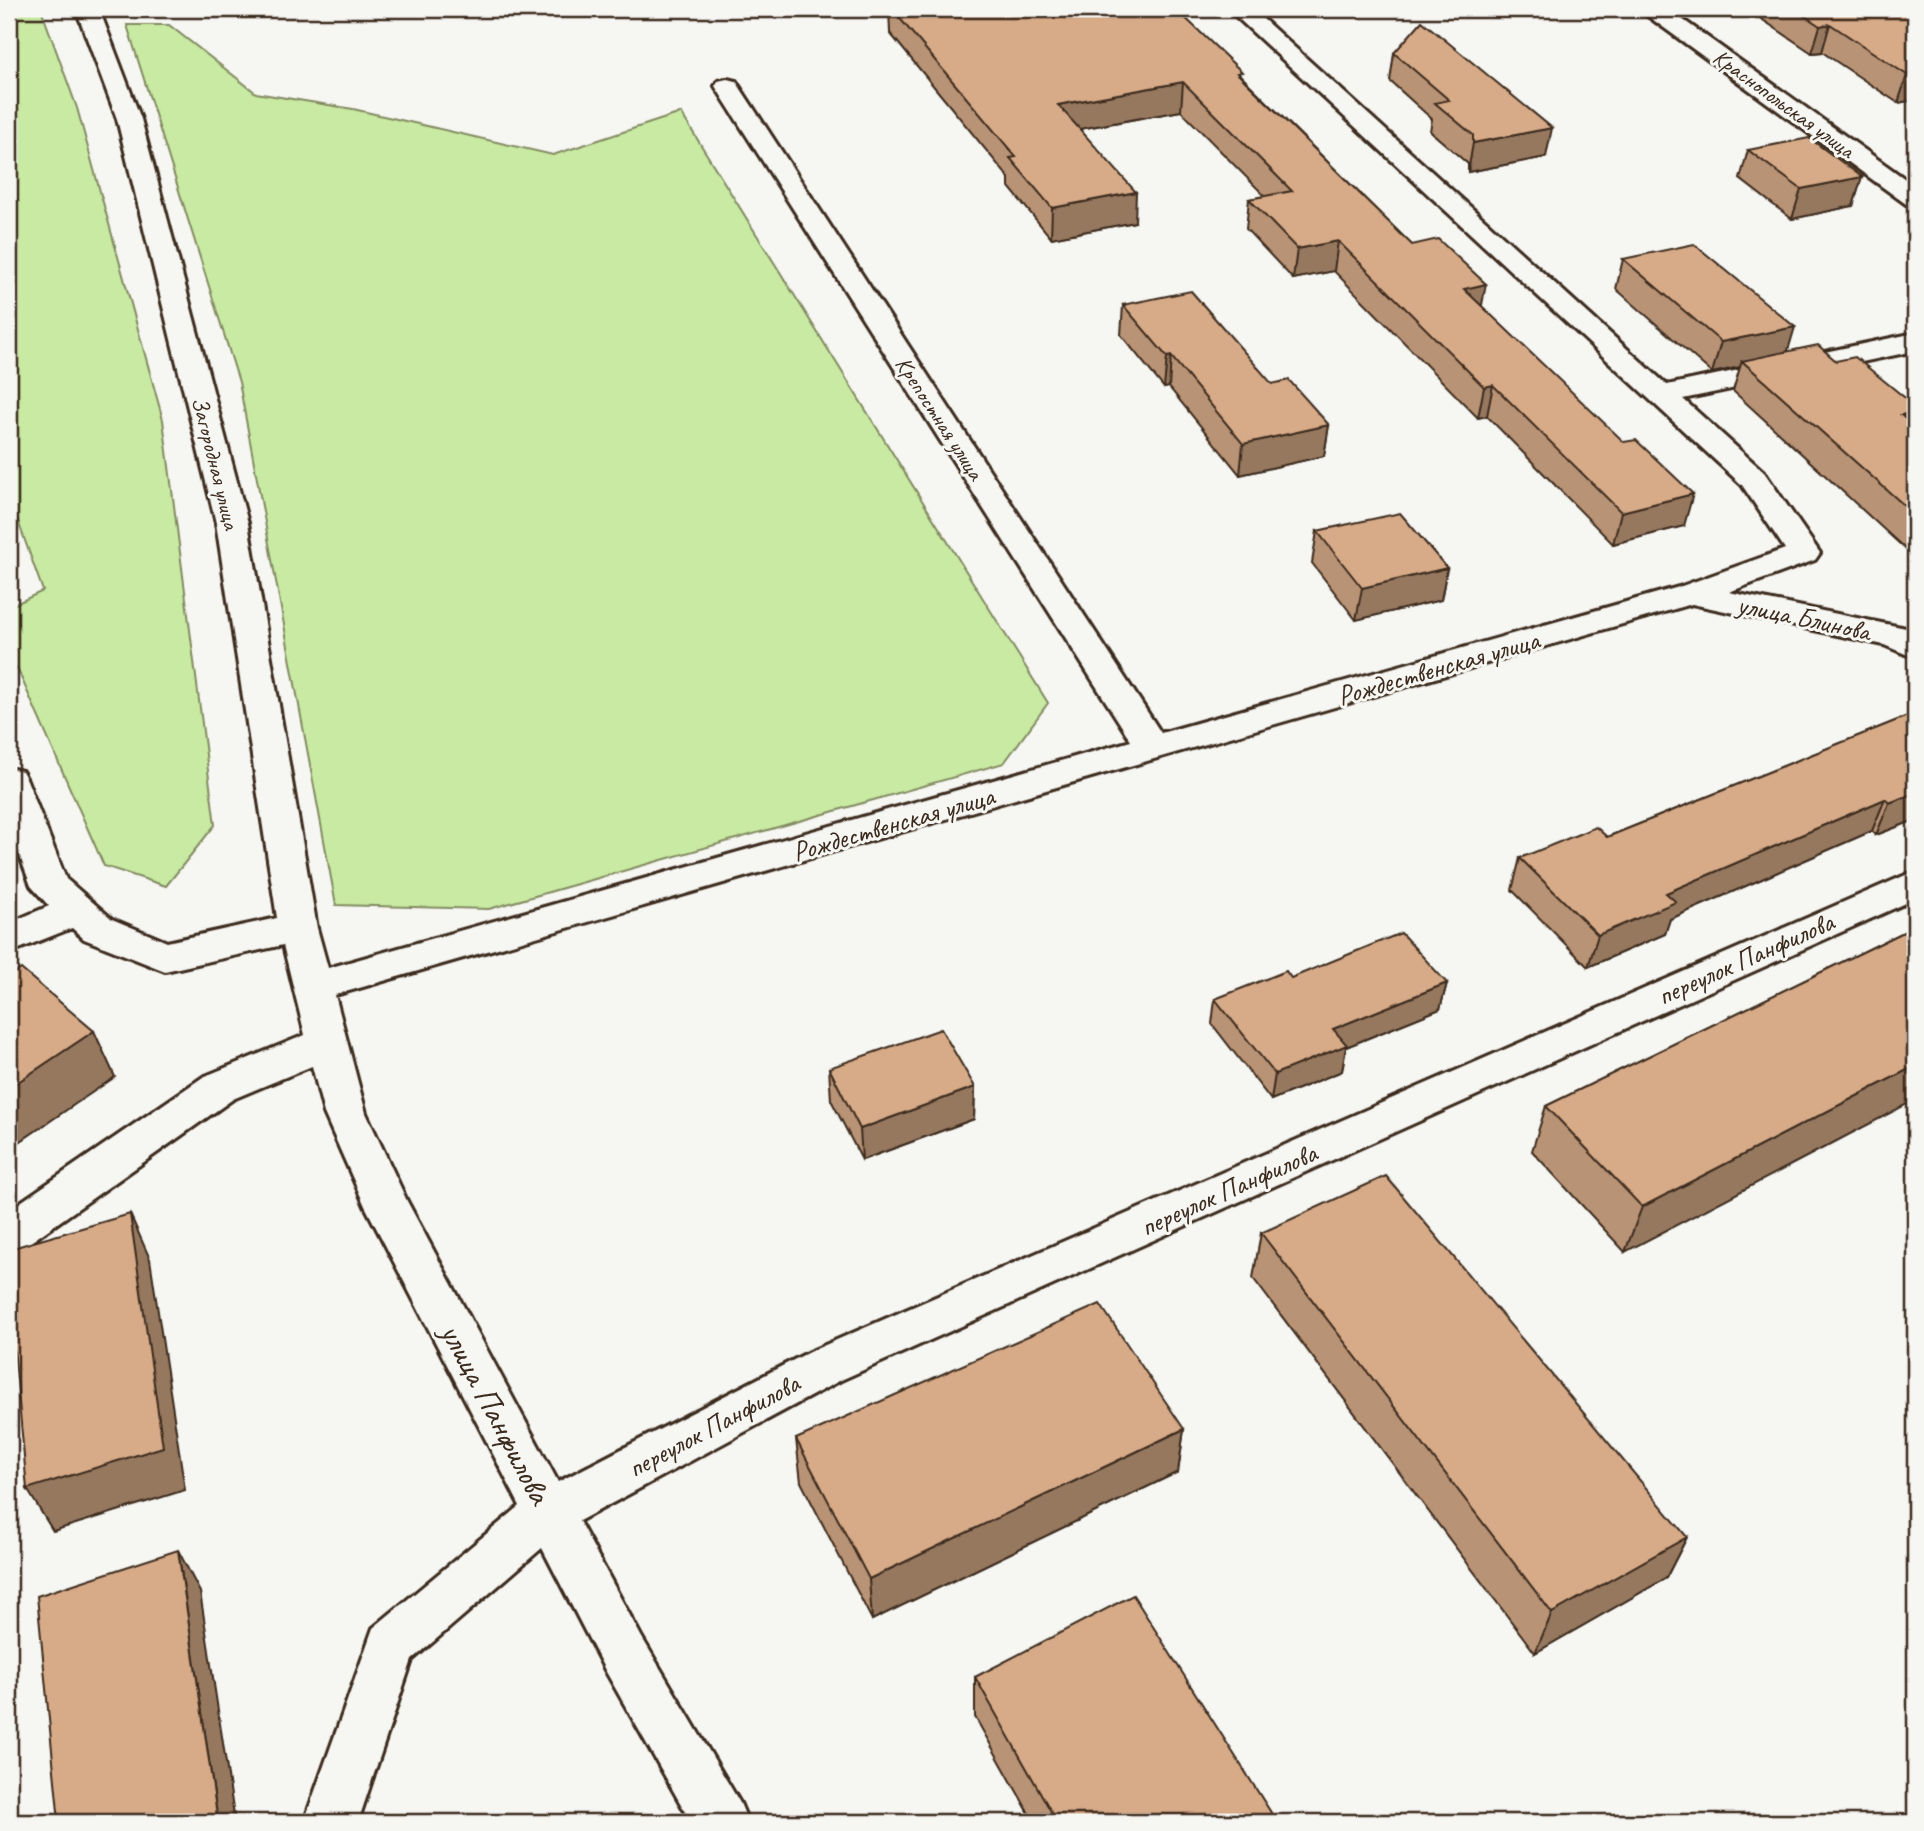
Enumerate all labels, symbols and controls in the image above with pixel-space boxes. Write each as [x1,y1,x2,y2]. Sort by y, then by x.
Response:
street label: Краснопольская улица [1707,42,1862,166]
street label: Крепостная улица [889,351,991,487]
street label: Загородная улица [185,394,246,534]
street label: улица Блинова [1732,586,1876,649]
street label: Рождественская улица [1333,621,1545,713]
street label: Рождественская улица [788,777,1000,869]
street label: переулок Панфилова [1651,903,1841,1013]
street label: переулок Панфилова [1134,1134,1324,1244]
street label: улица Панфилова [430,1314,562,1513]
street label: переулок Панфилова [621,1365,807,1485]

